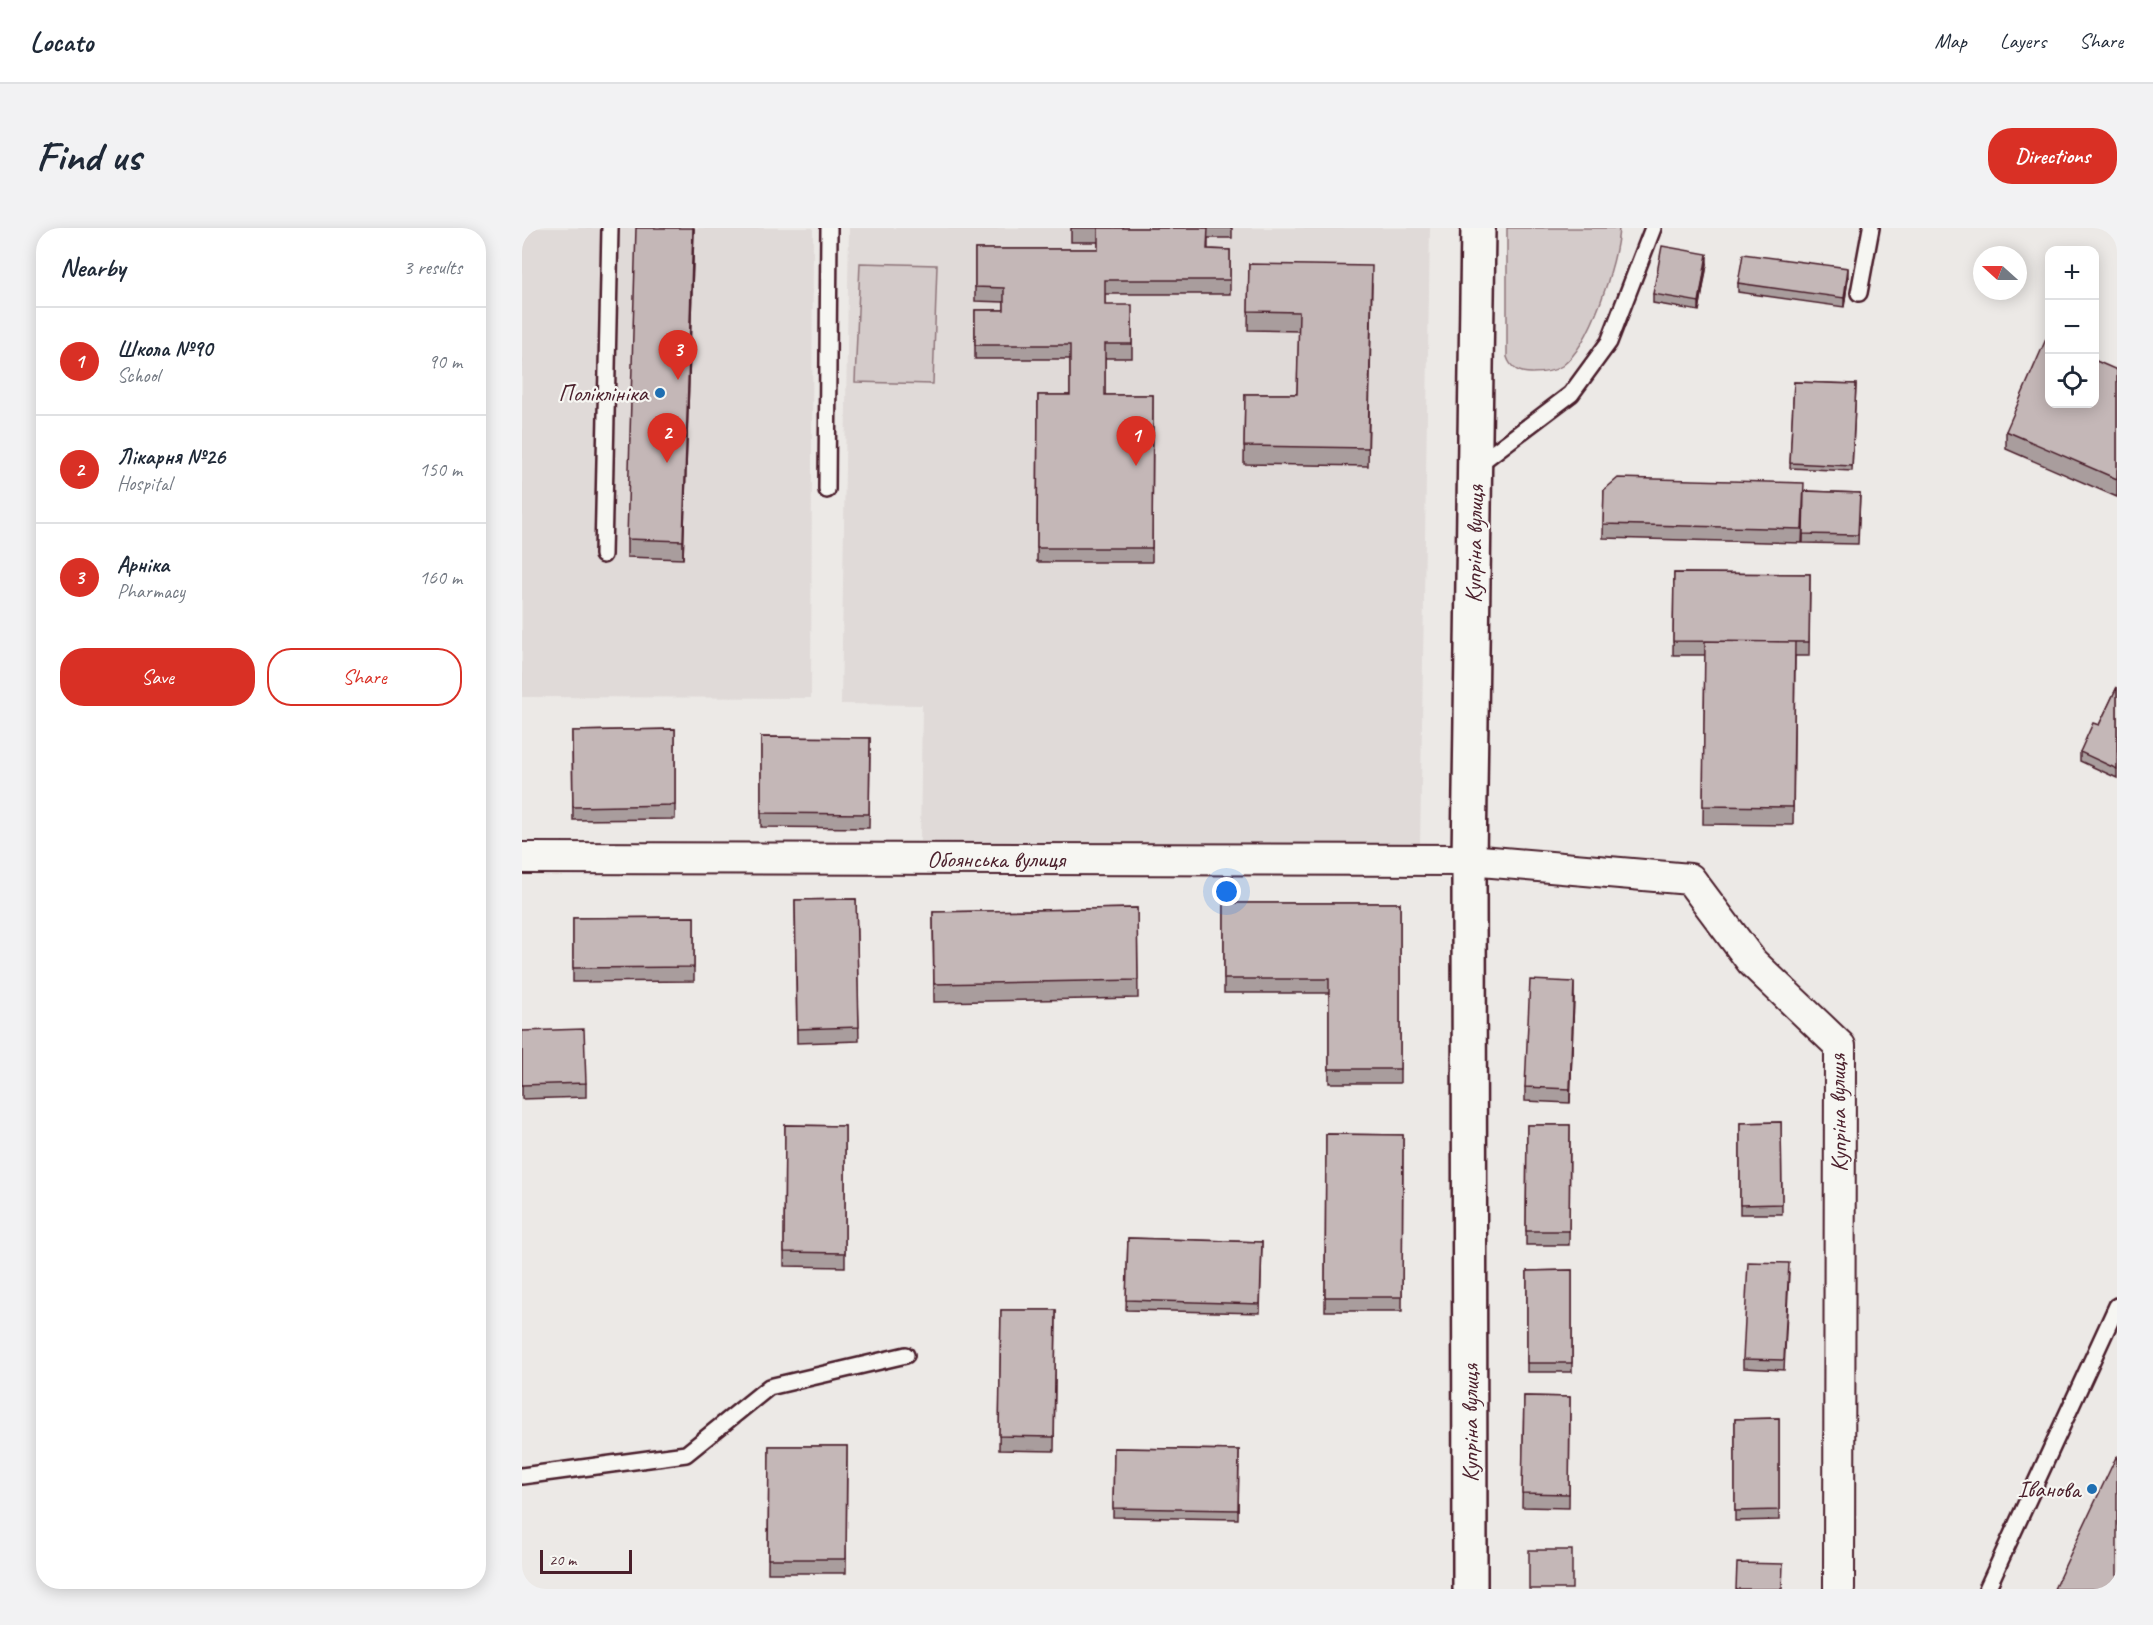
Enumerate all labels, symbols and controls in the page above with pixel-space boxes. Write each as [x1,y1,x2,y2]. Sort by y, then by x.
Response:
text: Locato [30,24,93,59]
text: Map [1934,28,1967,54]
text: Layers [2000,28,2046,54]
text: Share [2079,28,2123,54]
button: Directions [1988,128,2117,184]
text: Find us [36,130,141,183]
north arrow [1973,246,2027,300]
map controls [2045,246,2099,408]
button: + [2045,246,2099,300]
text: Nearby [60,251,125,284]
text: 3 results [403,255,462,280]
button: − [2045,300,2099,354]
pin: 3 [658,330,698,380]
text: Школа №90 [117,335,213,363]
text: 1 [75,349,84,374]
text: 90 m [428,349,462,374]
button: locate [2045,354,2099,408]
text: School [117,363,160,388]
place label: Поліклініка [558,378,650,408]
marker: Поліклініка [653,386,667,400]
pin: 2 [648,414,686,463]
pin: 1 [1116,416,1156,466]
text: Лікарня №26 [117,443,225,471]
text: 2 [75,457,84,482]
text: 150 m [419,457,462,482]
text: Hospital [117,471,172,496]
street label: Купріна вулиця [1458,483,1490,603]
text: Арніка [117,551,169,579]
text: 3 [75,565,84,590]
text: 160 m [419,565,462,590]
text: Pharmacy [117,579,185,604]
button: Save [60,648,255,706]
button: Share [267,648,462,706]
street label: Обоянська вулиця [927,844,1067,874]
your location [1212,877,1241,906]
street label: Купріна вулиця [1822,1052,1854,1172]
street label: Купріна вулиця [1455,1363,1485,1482]
place label: Іванова [2017,1474,2082,1504]
marker: Іванова [2085,1482,2099,1496]
scale bar [540,1547,632,1574]
text: 20 m [549,1550,576,1570]

